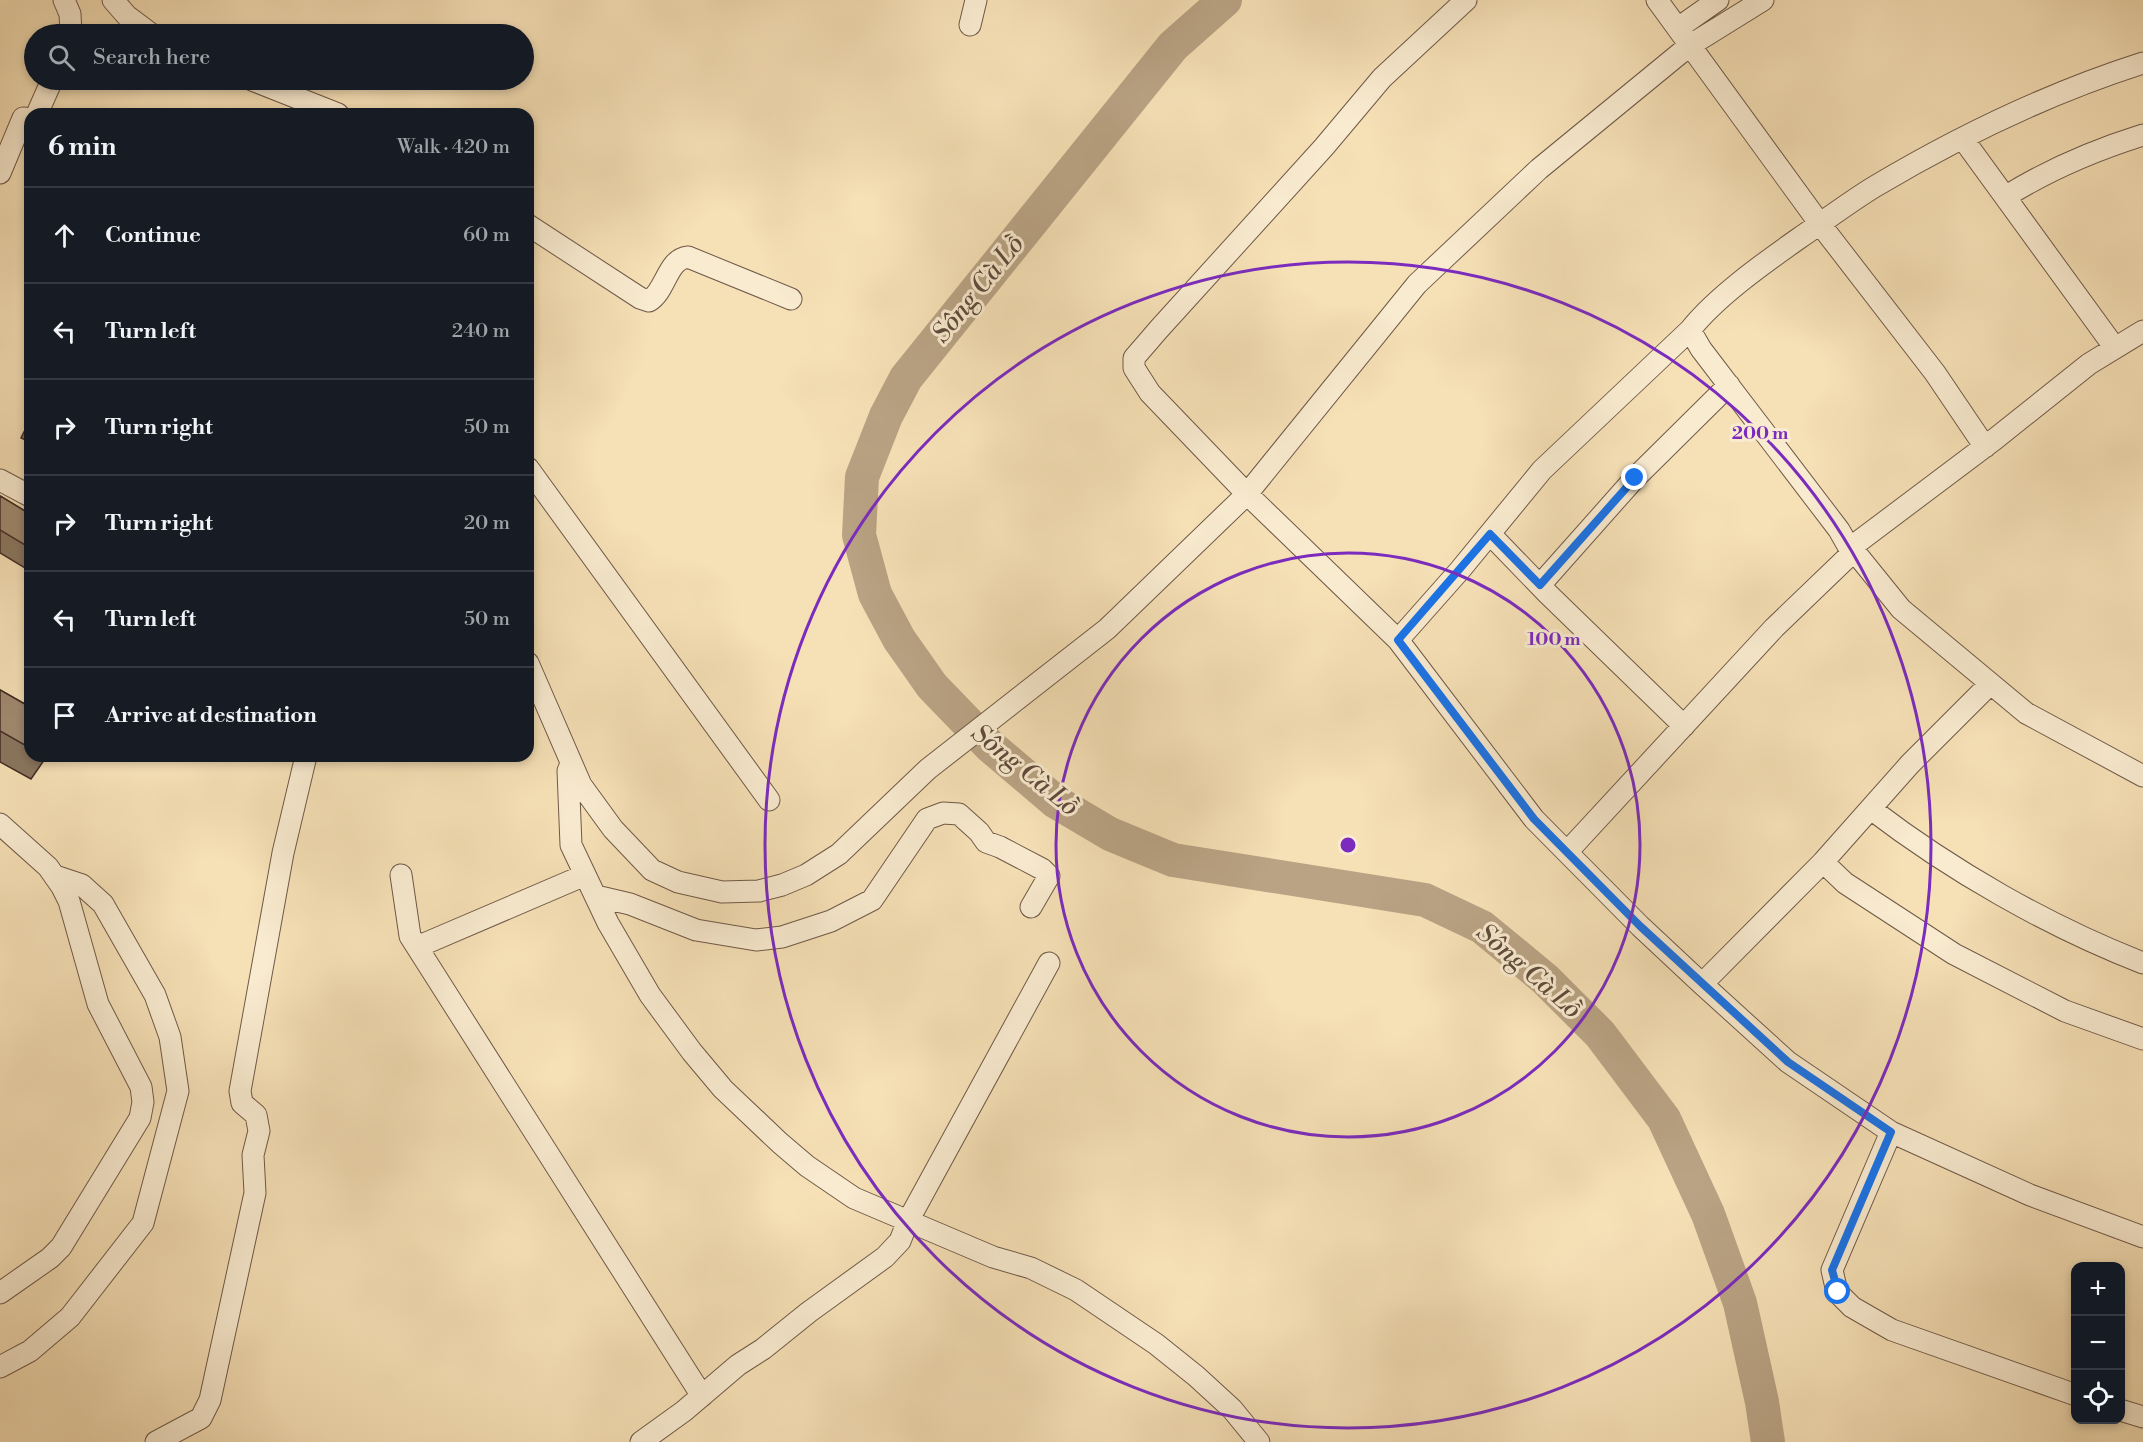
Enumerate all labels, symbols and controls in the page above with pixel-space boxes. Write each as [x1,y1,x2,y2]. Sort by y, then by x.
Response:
search box [24,24,534,90]
icon: search [45,41,78,74]
text: Search here [93,44,210,71]
text: 6 min [48,131,116,163]
text: Walk · 420 m [397,135,510,160]
icon: ahead [48,219,81,252]
text: Continue [105,222,201,249]
text: 60 m [463,223,510,248]
water label: Sông Cà Lồ [925,229,1031,349]
icon: left [48,315,81,348]
text: Turn left [105,318,196,345]
text: 240 m [452,319,510,344]
icon: right [48,411,81,444]
text: Turn right [105,414,213,441]
text: 50 m [464,415,510,440]
text: 200 m [1732,422,1789,445]
route end [1621,464,1647,490]
icon: right [48,507,81,540]
text: Turn right [105,510,213,537]
text: 20 m [464,511,510,536]
icon: left [48,603,81,636]
text: Turn left [105,606,196,633]
text: 50 m [464,607,510,632]
text: 100 m [1527,628,1581,651]
icon: arrive [48,699,81,732]
text: Arrive at destination [105,702,317,729]
water label: Sông Cà Lồ [965,717,1085,823]
centre of rings [1338,835,1358,855]
water label: Sông Cà Lồ [1470,917,1588,1025]
map controls [2071,1262,2125,1424]
button: + [2071,1262,2125,1316]
route start [1824,1278,1850,1304]
button: − [2071,1316,2125,1370]
button: locate [2071,1370,2125,1424]

